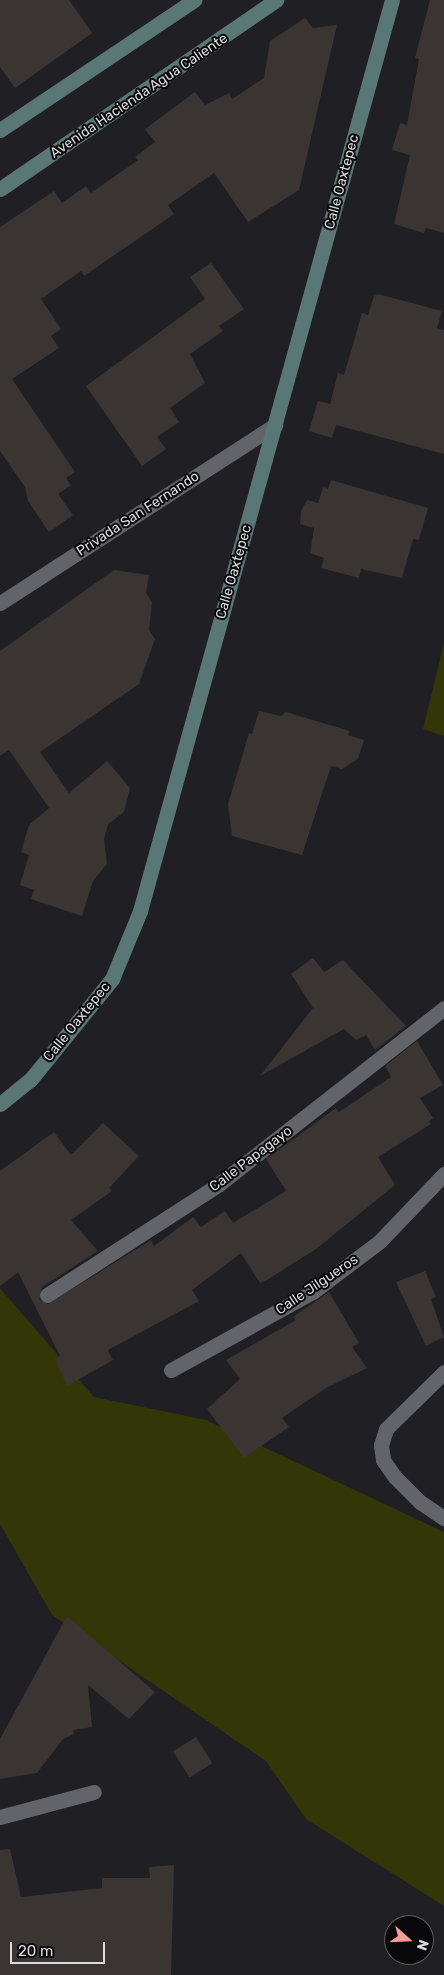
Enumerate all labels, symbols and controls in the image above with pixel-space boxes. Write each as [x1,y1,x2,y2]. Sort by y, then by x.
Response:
street label: Avenida Hacienda Agua Caliente [47,30,231,162]
street label: Calle Oaxtepec [321,133,363,231]
street label: Privada San Fernando [73,468,203,560]
street label: Calle Oaxtepec [213,523,255,621]
street label: Calle Oaxtepec [40,979,114,1065]
street label: Calle Papagayo [206,1122,296,1196]
street label: Calle Jilgueros [273,1251,361,1319]
north arrow [384,1915,434,1965]
scale bar [12,1932,108,1964]
text: N [413,1937,432,1953]
text: 20 m [18,1942,53,1960]

